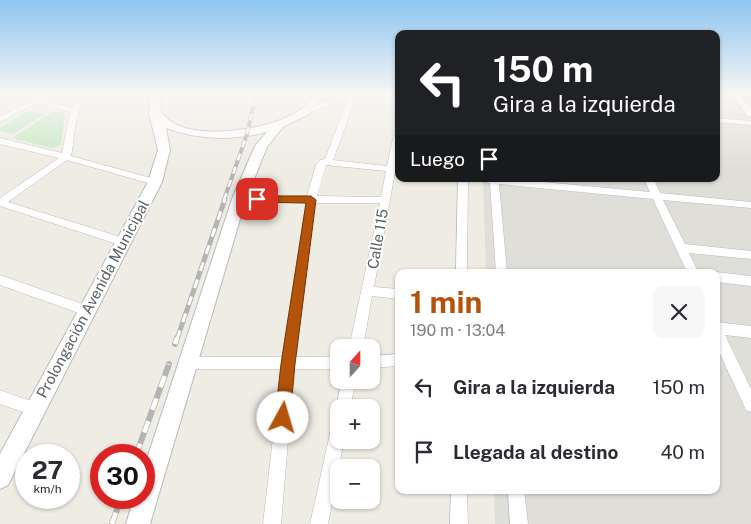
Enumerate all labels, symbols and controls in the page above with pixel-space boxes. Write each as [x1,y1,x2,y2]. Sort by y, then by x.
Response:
text: 150 m [493,49,593,90]
icon: left [410,50,475,115]
text: Gira a la izquierda [493,91,676,117]
icon: arrive [475,145,503,173]
text: Luego [410,148,465,170]
pin [236,178,278,220]
icon: arrive [243,185,271,213]
street label: Prolongación Avenida Municipal [33,197,152,401]
street label: Calle 115 [364,207,391,270]
text: 1 min [410,284,482,320]
button: close [653,286,705,338]
text: 190 m · 13:04 [410,321,505,340]
north arrow [330,339,380,389]
map controls [330,339,380,509]
icon: left [410,373,438,401]
text: Gira a la izquierda [453,376,615,398]
text: 150 m [652,376,705,398]
position arrow [256,391,308,443]
button: + [330,399,380,449]
icon: arrive [410,438,438,466]
text: Llegada al destino [453,441,618,463]
text: 40 m [660,441,705,463]
speed limit sign: 30 [90,444,155,509]
text: 27 [32,455,63,485]
button: − [330,459,380,509]
text: km/h [33,482,62,496]

